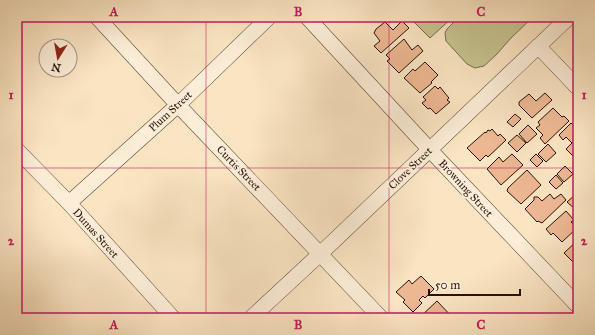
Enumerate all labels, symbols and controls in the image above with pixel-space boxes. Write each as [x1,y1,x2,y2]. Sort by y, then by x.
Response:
text: A [109,4,119,20]
text: B [294,4,303,20]
text: C [477,4,486,20]
north arrow [38,38,78,78]
text: N [50,60,62,75]
text: 1 [8,87,14,103]
text: 1 [581,87,587,103]
street label: Plum Street [146,88,195,135]
street label: Curtis Street [214,143,264,194]
street label: Clove Street [386,144,435,192]
street label: Browning Street [436,157,496,220]
street label: Dumas Street [70,206,121,261]
text: 2 [8,233,15,249]
text: 2 [581,233,588,249]
scale bar [429,271,520,297]
text: 50 m [435,278,460,292]
text: A [109,317,119,333]
text: B [294,317,303,333]
text: C [477,317,486,333]

